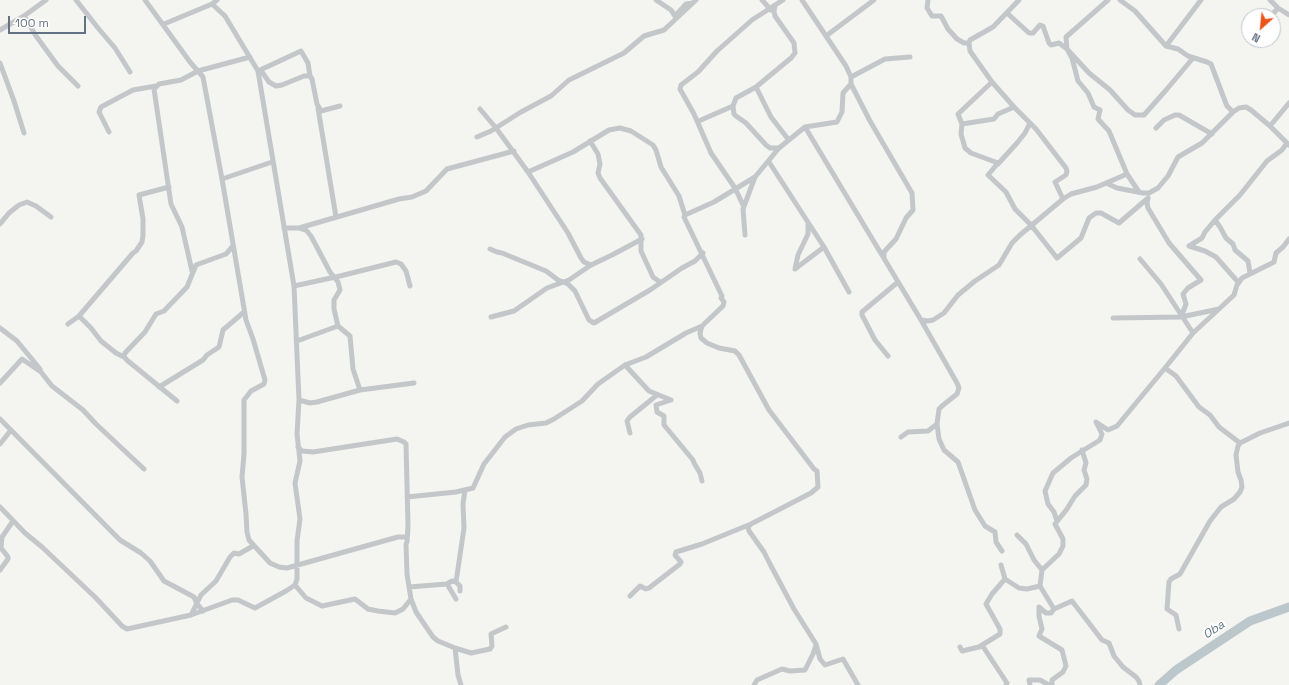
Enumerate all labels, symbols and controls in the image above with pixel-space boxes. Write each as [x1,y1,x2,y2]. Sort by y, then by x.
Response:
scale bar [10,8,88,34]
north arrow [1241,8,1281,48]
text: 100 m [15,15,49,31]
text: N [1250,30,1262,46]
water label: Oba [1201,618,1227,642]

